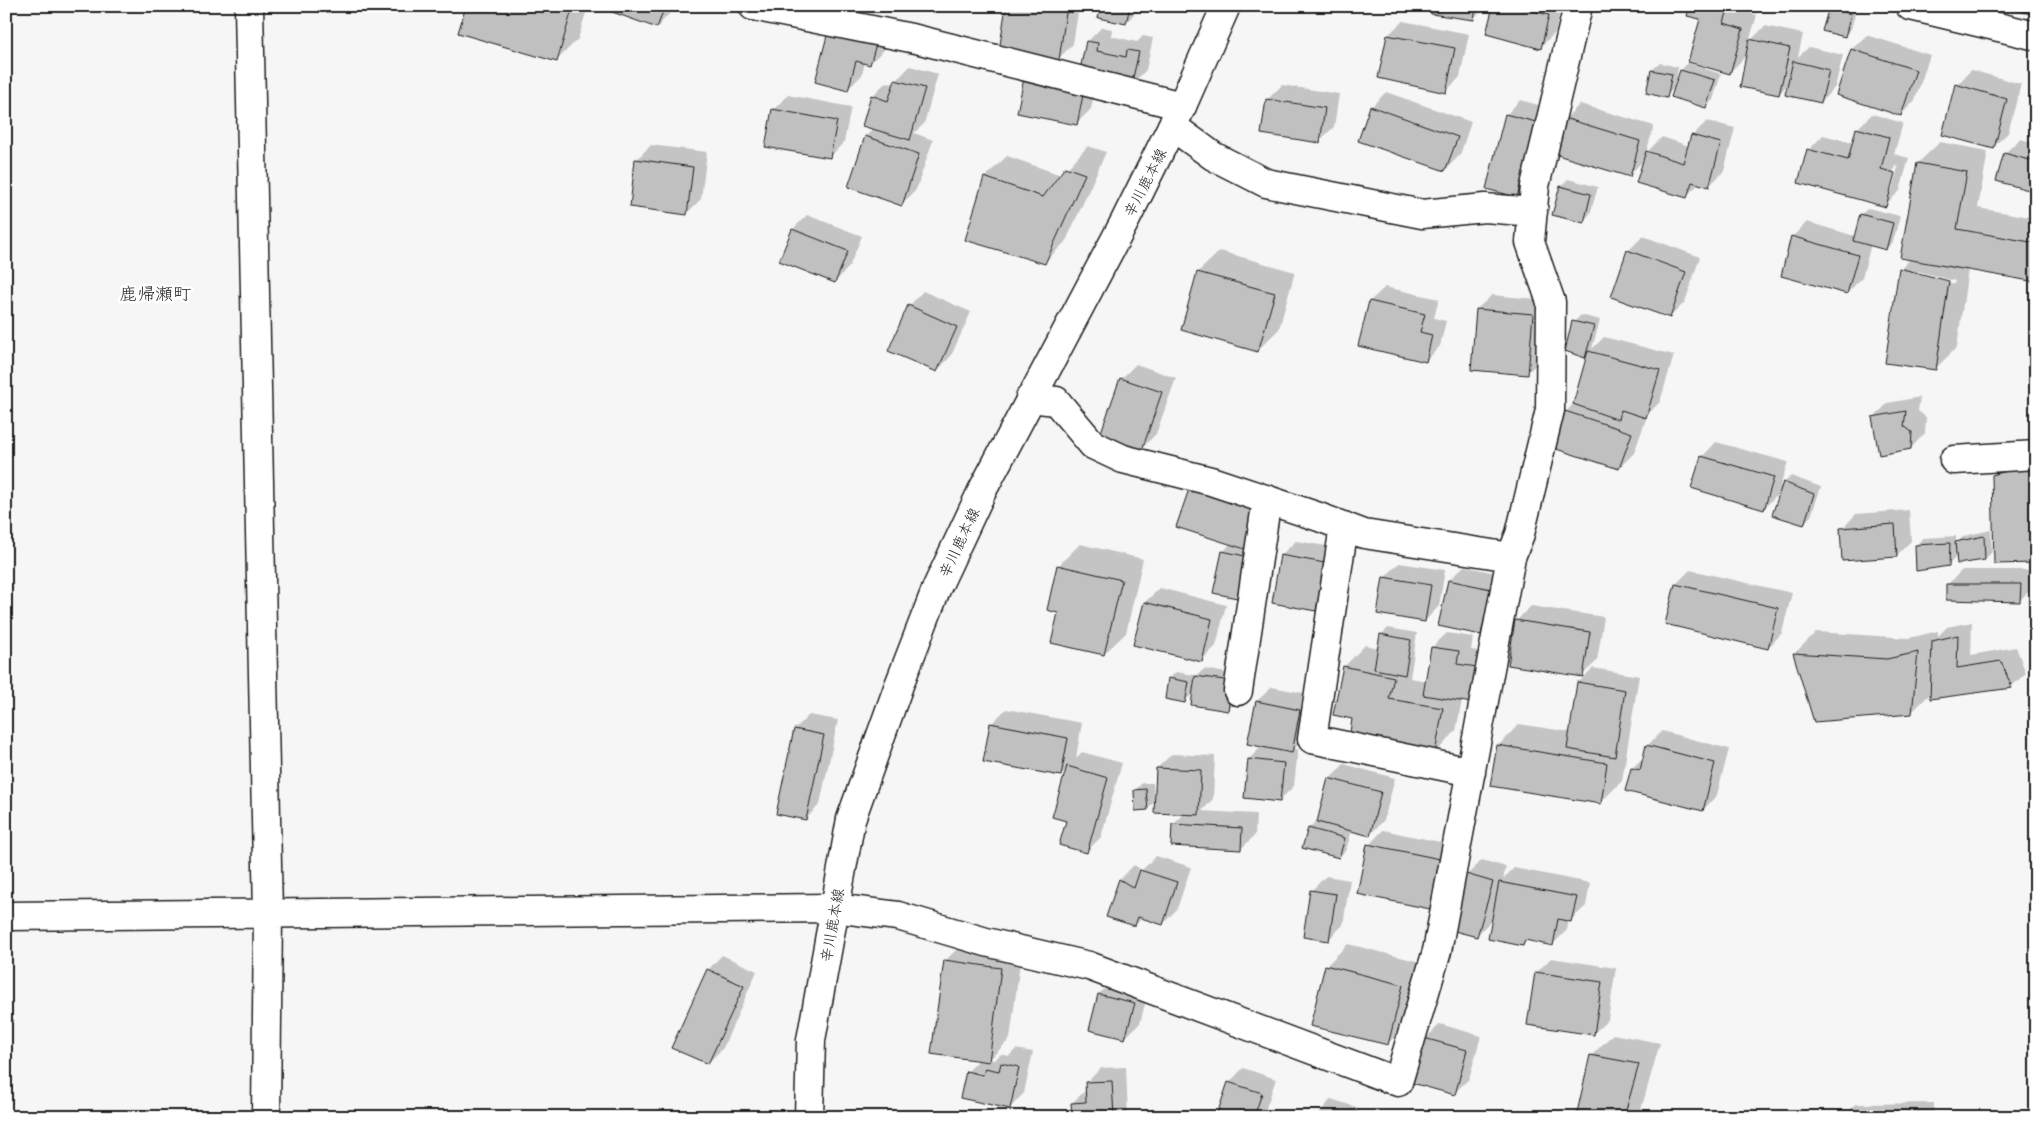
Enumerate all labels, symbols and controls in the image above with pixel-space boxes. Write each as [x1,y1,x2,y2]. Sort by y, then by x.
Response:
street label: 辛川鹿本線 [1117,143,1171,221]
district label: 鹿帰瀬町 [119,279,191,306]
street label: 辛川鹿本線 [932,503,984,581]
street label: 辛川鹿本線 [813,886,849,964]

